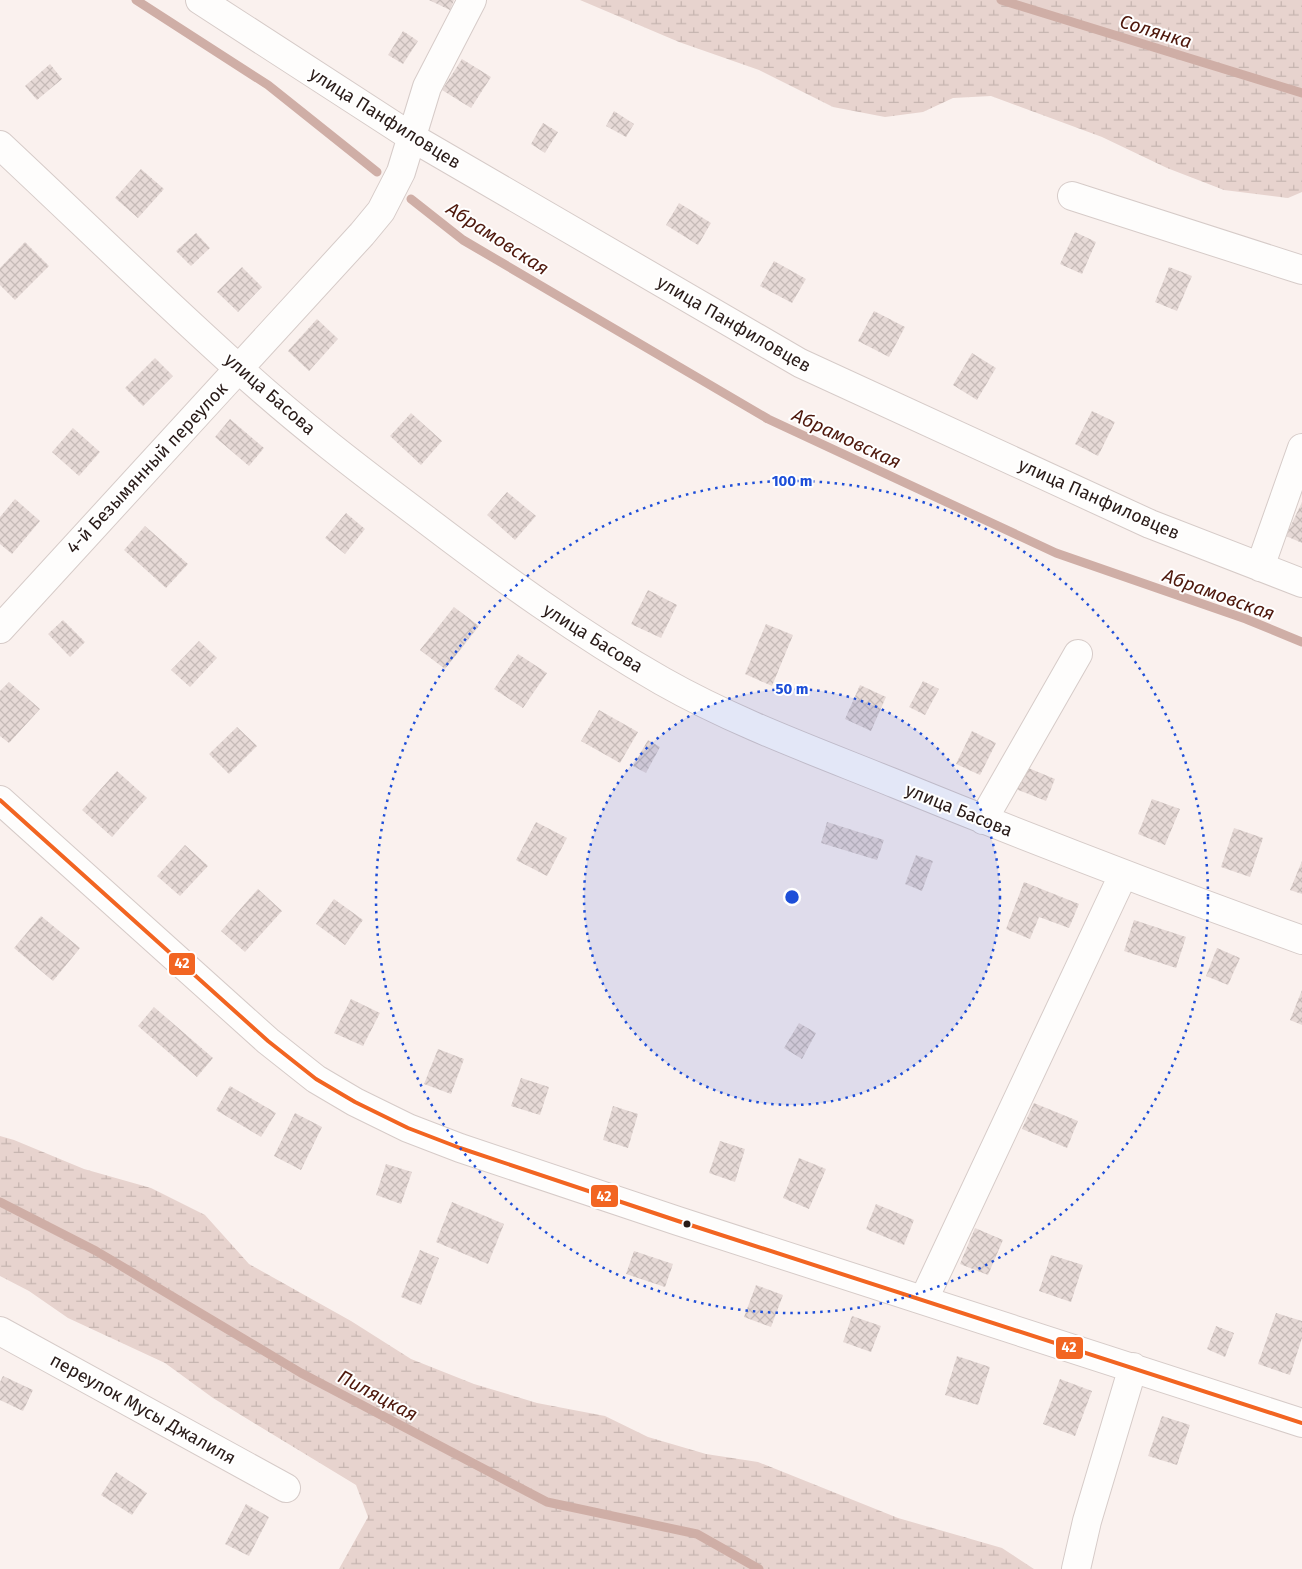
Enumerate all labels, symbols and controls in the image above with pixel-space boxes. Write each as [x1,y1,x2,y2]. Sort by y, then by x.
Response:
water label: Солянка [1117,10,1195,53]
street label: улица Панфиловцев [305,62,465,174]
water label: Абрамовская [441,196,553,280]
street label: улица Панфиловцев [653,271,815,377]
street label: улица Басова [220,348,320,440]
street label: 4-й Безымянный переулок [62,377,233,558]
water label: Абрамовская [788,403,905,474]
street label: улица Панфиловцев [1015,453,1183,545]
text: 100 m [772,472,812,490]
water label: Абрамовская [1159,563,1278,625]
street label: улица Басова [539,599,647,677]
text: 50 m [775,680,809,698]
street label: улица Басова [902,779,1016,841]
centre of rings [783,888,801,906]
line badge: 42 [168,952,196,976]
text: 42 [175,955,189,972]
line badge: 42 [590,1184,619,1208]
text: 42 [597,1188,611,1205]
unlabelled marker [682,1219,692,1229]
line badge: 42 [1055,1336,1084,1360]
text: 42 [1062,1339,1076,1356]
street label: переулок Мусы Джалиля [46,1349,240,1469]
water label: Пиляцкая [334,1365,422,1426]

